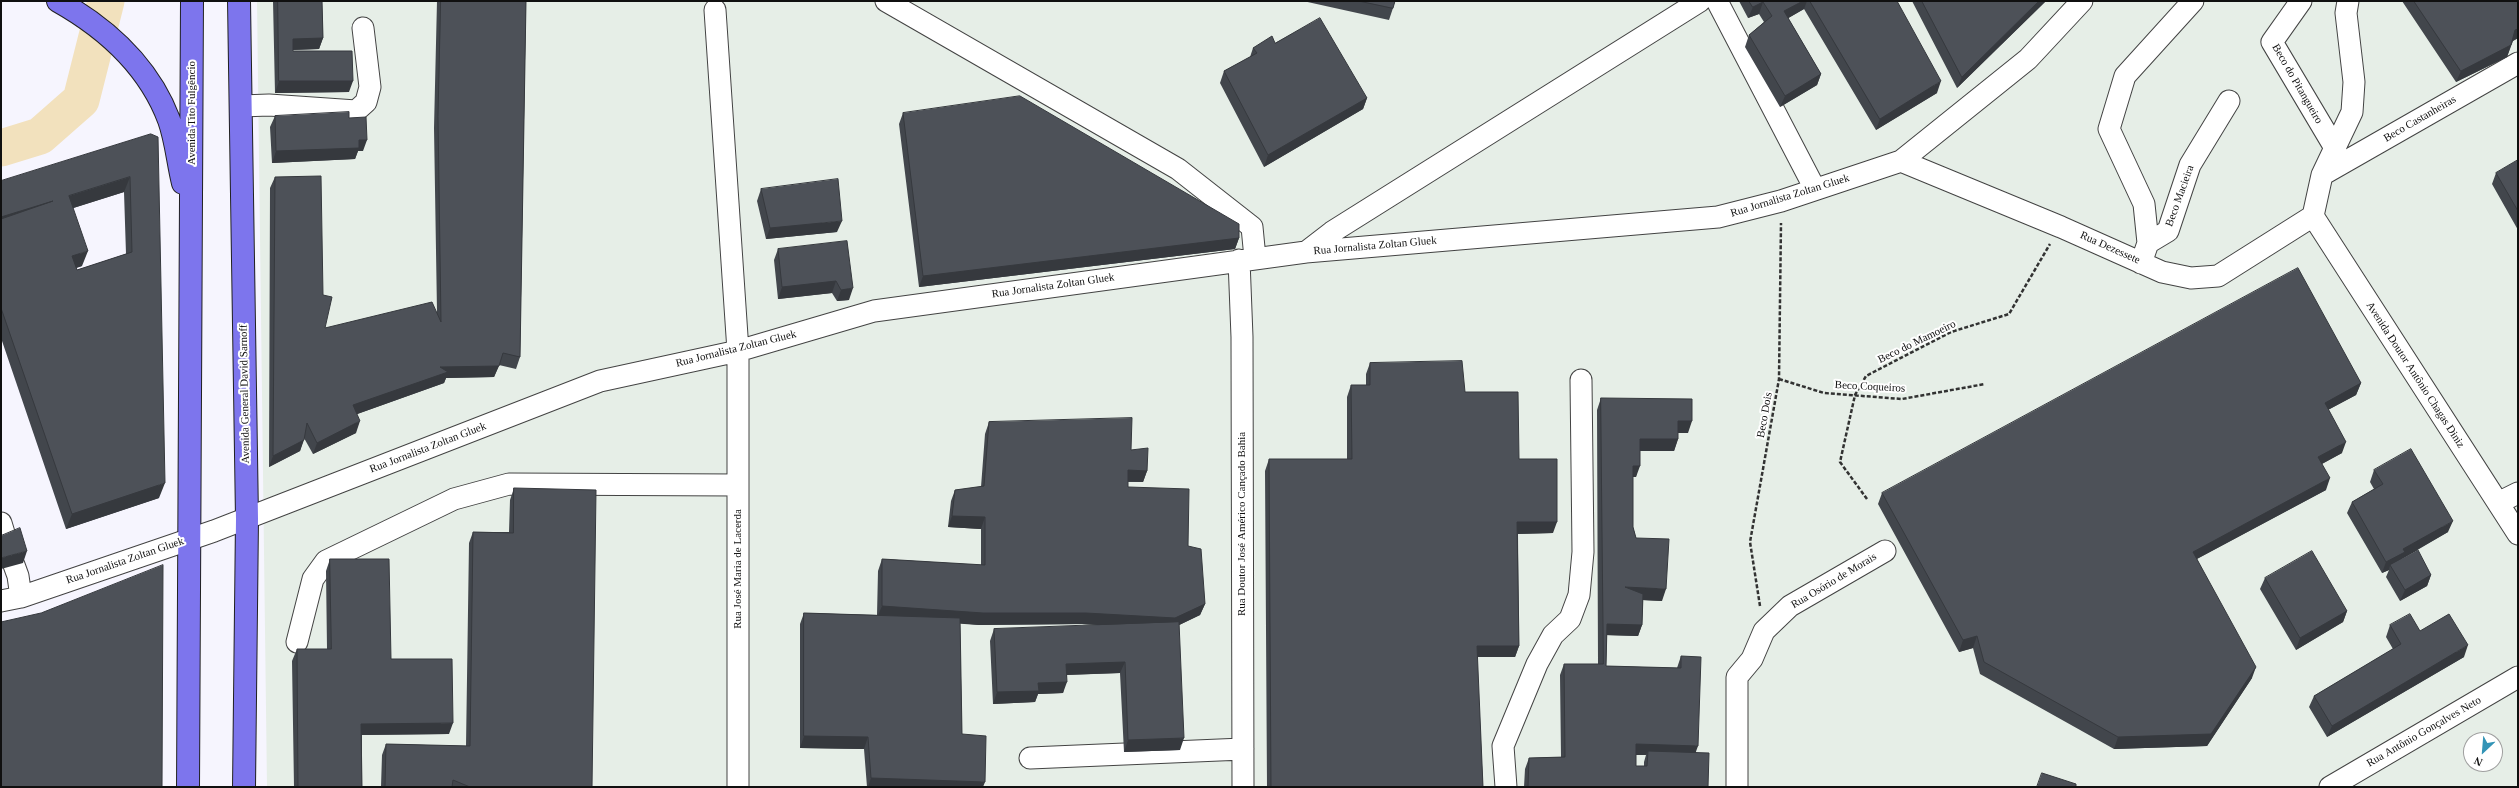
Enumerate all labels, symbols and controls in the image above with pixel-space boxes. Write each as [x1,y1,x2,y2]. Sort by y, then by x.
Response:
street label: Beco do Pitangueiro [2269,42,2325,126]
street label: Avenida Tito Fulgêncio [185,61,199,165]
street label: Beco Castanheiras [2381,93,2459,145]
street label: Beco Macieira [2163,163,2197,229]
street label: Rua Jornalista Zoltan Gluek [1729,172,1851,220]
street label: Rua Dezessete [2078,229,2142,267]
street label: Rua Jornalista Zoltan Gluek [1313,234,1437,258]
street label: Rua Jornalista Zoltan Gluek [991,271,1115,301]
street label: Avenida Doutor Antônio Chagas Diniz [2363,299,2467,451]
street label: Beco do Mamoeiro [1876,317,1958,367]
street label: Avenida General David Sarnoff [237,324,253,464]
street label: Rua Jornalista Zoltan Gluek [674,328,798,370]
street label: Beco Coqueiros [1834,379,1906,395]
street label: Beco Dois [1754,391,1776,439]
street label: Rua Jornalista Zoltan Gluek [368,420,488,476]
street label: Rua Doutor José Américo Cançado Bahia [1235,432,1249,616]
street label: Rua José Maria de Lacerda [731,509,745,629]
street label: Rua Jornalista Zoltan Gluek [64,535,186,587]
street label: Rua Osório de Morais [1789,550,1879,612]
street label: Rua Antônio Gonçalves Neto [2364,694,2484,770]
north arrow [2463,732,2503,772]

